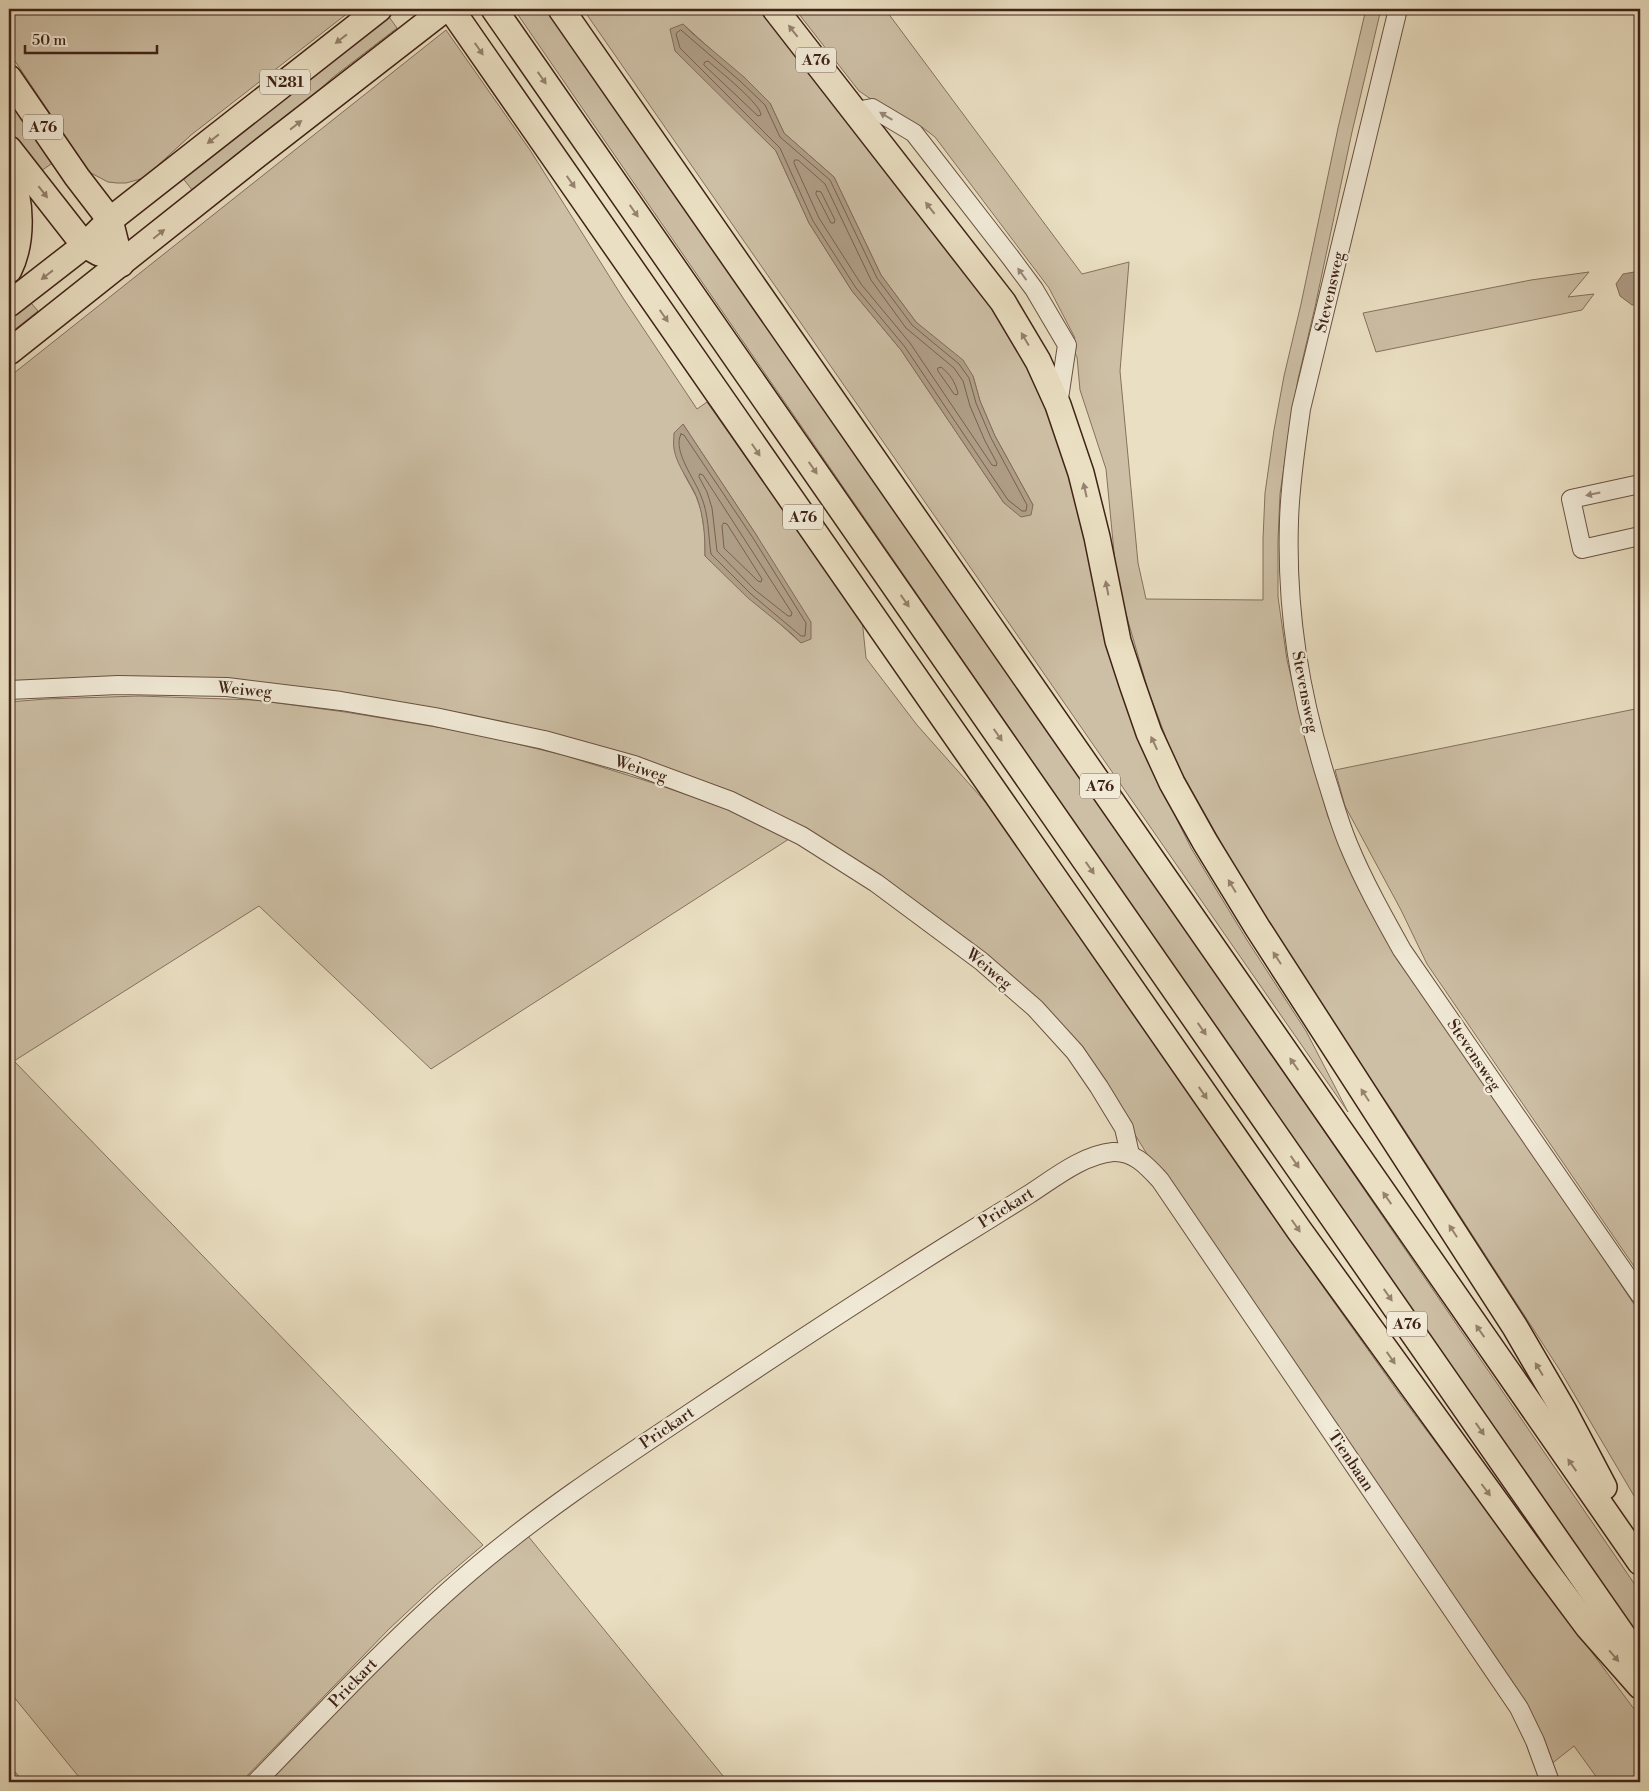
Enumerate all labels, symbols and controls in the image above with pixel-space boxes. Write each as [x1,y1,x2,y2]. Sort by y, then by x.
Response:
scale bar [25,22,158,54]
one-way arrow [788,25,799,38]
text: 50 m [32,31,66,50]
one-way arrow [335,33,348,44]
one-way arrow [474,42,484,56]
road number: A76 [796,48,836,72]
road number: N281 [260,70,310,94]
one-way arrow [537,71,547,84]
one-way arrow [879,112,892,121]
road number: A76 [23,114,63,140]
one-way arrow [289,119,302,130]
one-way arrow [207,134,220,145]
one-way arrow [566,176,576,189]
one-way arrow [37,185,48,198]
one-way arrow [925,201,936,214]
one-way arrow [629,204,639,218]
one-way arrow [152,228,165,239]
street label: Stevensweg [1311,249,1349,335]
one-way arrow [1018,267,1028,280]
one-way arrow [40,270,54,280]
one-way arrow [659,309,669,323]
one-way arrow [1021,332,1029,347]
one-way arrow [751,443,761,456]
one-way arrow [808,461,818,475]
one-way arrow [1081,482,1089,497]
one-way arrow [1584,491,1600,499]
road number: A76 [783,504,823,530]
one-way arrow [1103,580,1111,596]
one-way arrow [900,595,910,608]
street label: Stevensweg [1287,650,1323,735]
street label: Weiweg [216,678,274,702]
one-way arrow [993,728,1003,742]
one-way arrow [1150,736,1158,750]
street label: Weiweg [611,751,671,787]
road number: A76 [1080,774,1120,798]
one-way arrow [1085,862,1095,875]
one-way arrow [1227,879,1236,892]
street label: Weiweg [961,943,1017,995]
one-way arrow [1272,951,1281,965]
street label: Stevensweg [1443,1015,1506,1095]
one-way arrow [1197,1022,1207,1036]
one-way arrow [1289,1058,1299,1071]
one-way arrow [1198,1086,1208,1100]
one-way arrow [1360,1088,1369,1101]
one-way arrow [1290,1155,1300,1169]
street label: Prickart [975,1183,1038,1233]
one-way arrow [1382,1191,1392,1205]
one-way arrow [1291,1219,1301,1233]
one-way arrow [1448,1225,1457,1238]
one-way arrow [1383,1289,1392,1302]
road number: A76 [1387,1312,1427,1336]
one-way arrow [1475,1324,1485,1338]
one-way arrow [1386,1351,1396,1365]
one-way arrow [1535,1362,1544,1375]
street label: Prickart [636,1402,698,1453]
one-way arrow [1475,1422,1485,1436]
street label: Tienbaan [1323,1427,1379,1496]
one-way arrow [1567,1458,1577,1471]
one-way arrow [1481,1483,1491,1497]
one-way arrow [1608,1650,1620,1662]
street label: Prickart [324,1654,382,1712]

